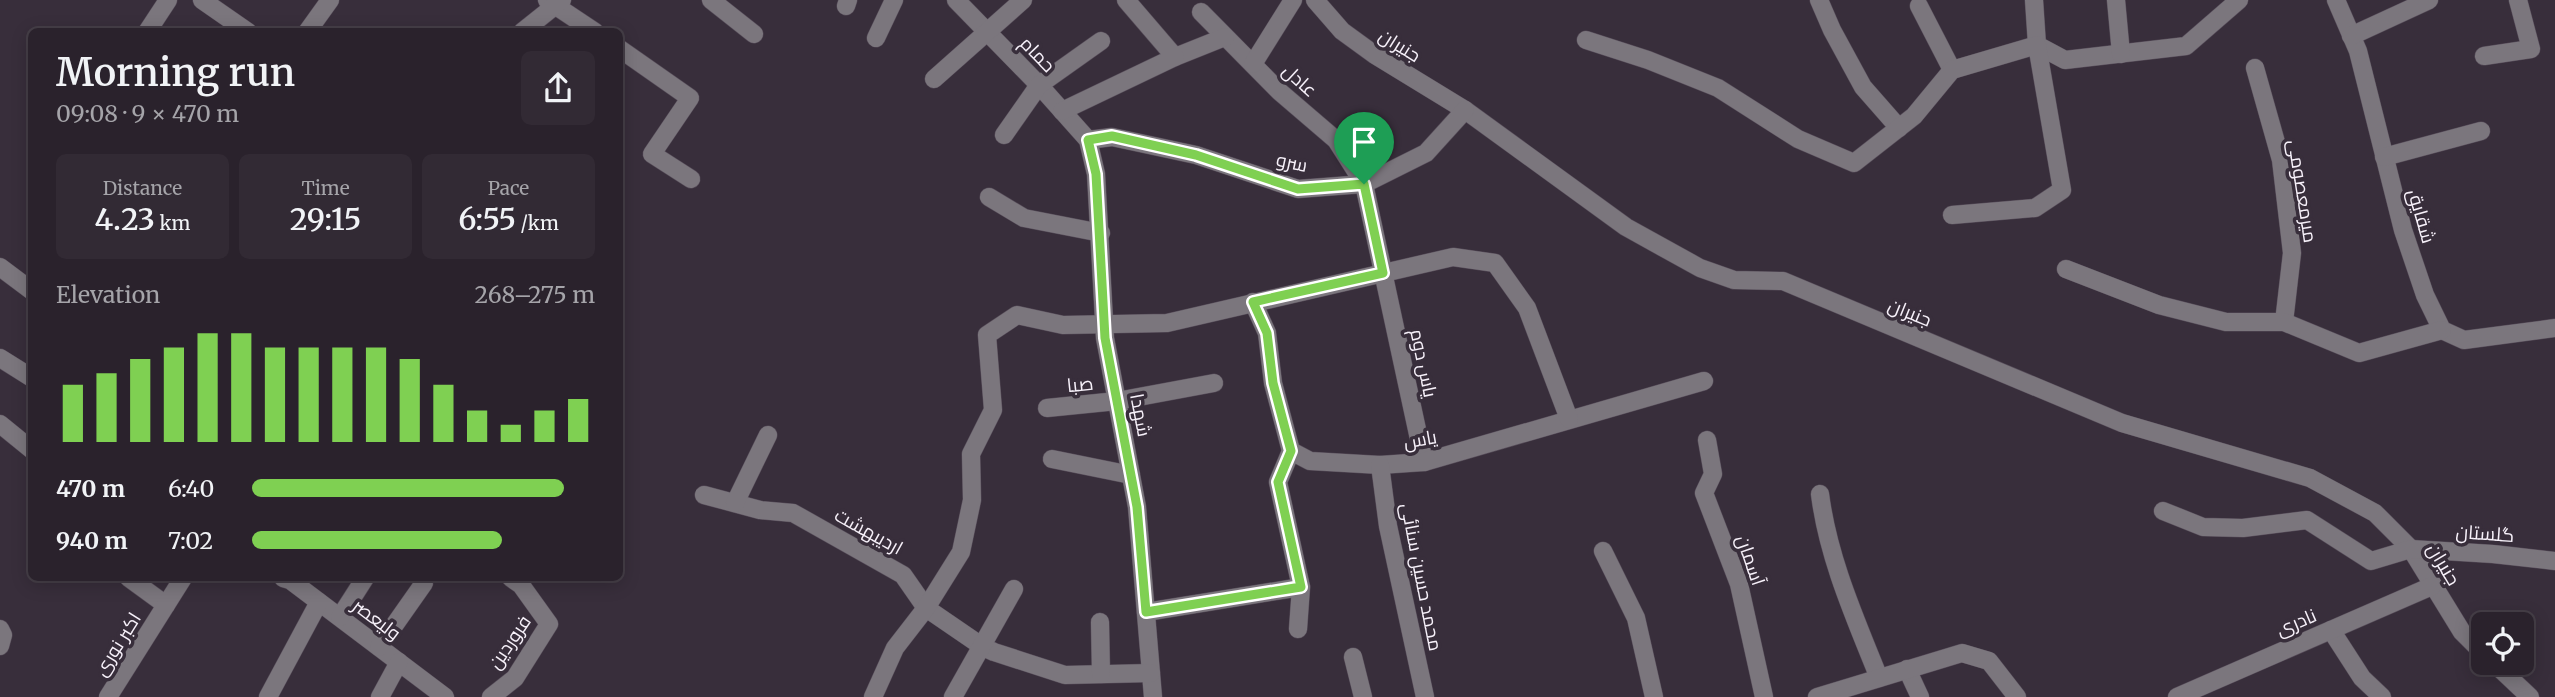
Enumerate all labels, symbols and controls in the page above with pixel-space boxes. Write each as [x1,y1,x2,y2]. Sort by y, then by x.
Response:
street label: جنیران [1374,23,1426,67]
street label: حمام [1014,31,1061,78]
text: Morning run [56,49,295,96]
button: share [521,51,595,125]
street label: عادل [1278,58,1322,102]
text: 09:08 · 9 × 470 m [56,99,239,128]
pin [1334,112,1394,184]
icon: arrive [1345,123,1383,161]
street label: میرمعصومی [2283,138,2323,244]
street label: سرو [1274,147,1310,177]
text: Distance [103,176,182,200]
text: Time [301,176,350,200]
text: Pace [488,176,529,200]
street label: شقایق [2402,186,2441,246]
text: 4.23 [95,200,155,238]
text: 29:15 [290,200,361,238]
text: 6:55 [458,200,516,238]
text: km [155,211,190,235]
text: /km [516,211,559,235]
text: Elevation [56,280,160,309]
text: 268–275 m [475,280,595,309]
street label: جنیران [1885,292,1935,332]
street label: یاس دوم [1403,326,1443,400]
street label: صبا [1065,371,1095,397]
street label: شهدا [1125,391,1157,439]
street label: یاس [1401,424,1439,454]
text: 470 m [56,474,125,503]
text: 6:40 [168,474,214,503]
street label: محمد حسین سنائی [1396,501,1448,653]
street label: اردیبهشت [831,502,907,560]
street label: گلستان [2455,519,2515,547]
text: 940 m [56,526,128,555]
text: 7:02 [168,526,213,555]
street label: آسمان [1731,532,1771,588]
street label: جنیران [2422,538,2466,590]
street label: ولیعصر [347,592,406,645]
street label: نادری [2272,603,2320,641]
street label: اکبر نوری [88,608,146,680]
street label: فروردین [482,610,536,674]
map controls [2471,612,2534,675]
button: locate [2471,612,2534,675]

